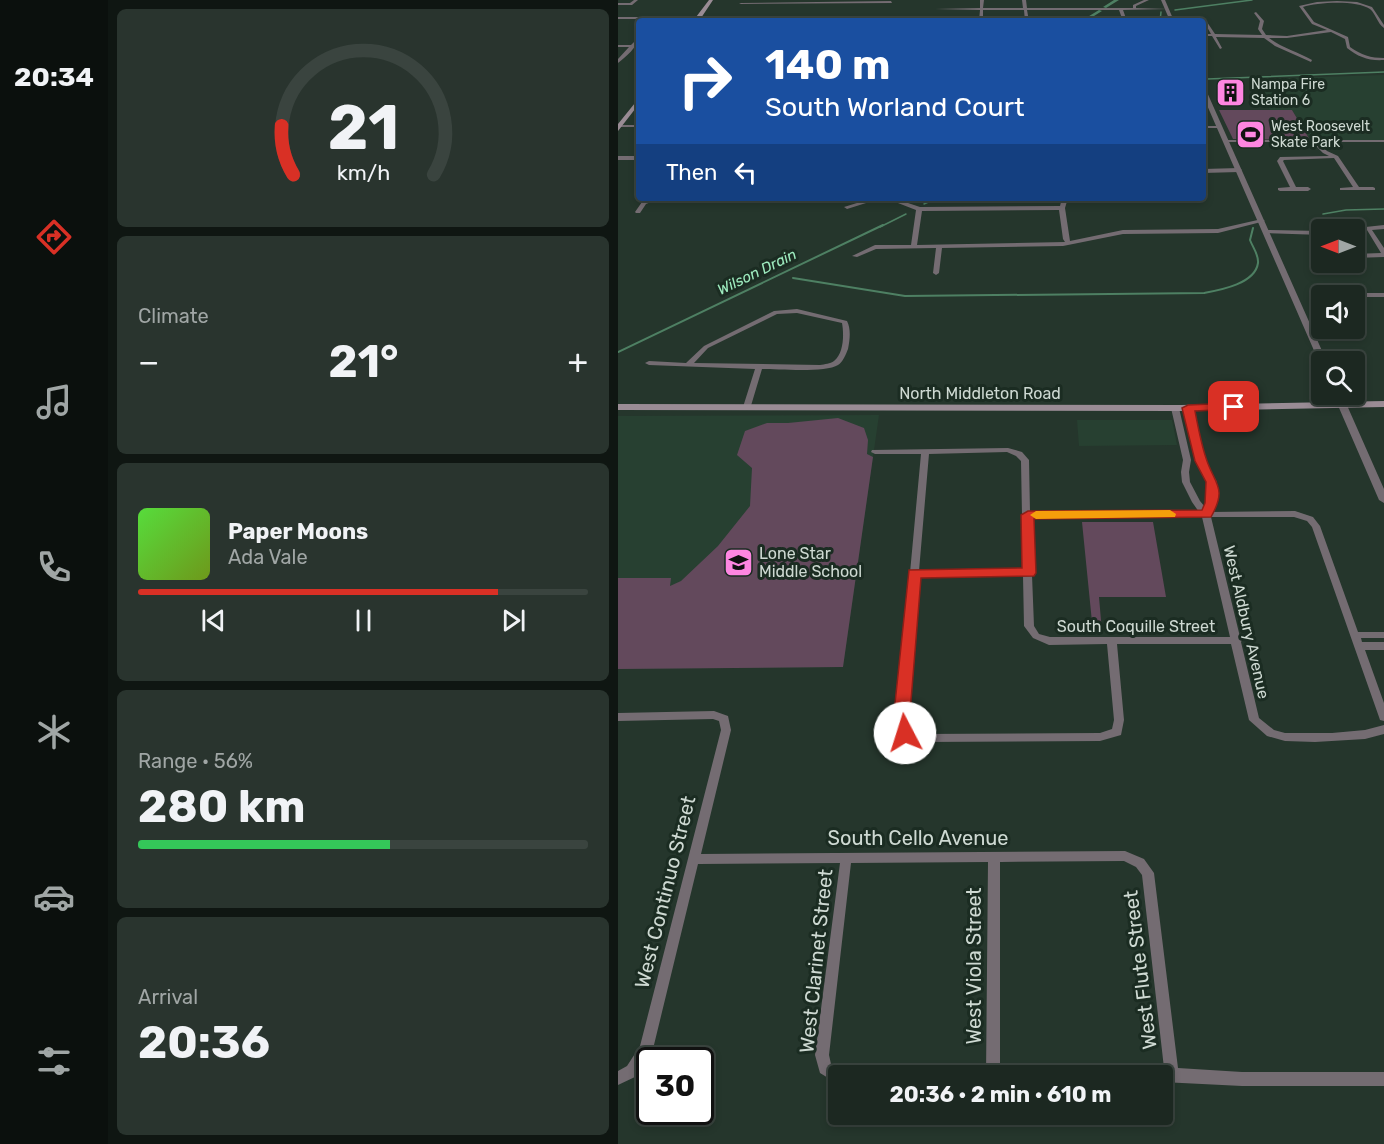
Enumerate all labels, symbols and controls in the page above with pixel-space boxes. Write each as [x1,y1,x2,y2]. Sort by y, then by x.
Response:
text: 140 m [765,40,891,90]
icon: right [666,42,744,120]
text: 20:34 [14,61,94,93]
building icon: Nampa Fire Station 6 [1214,76,1246,108]
place label: Nampa Fire Station 6 [1251,76,1325,109]
text: 21 [327,91,399,165]
text: South Worland Court [765,91,1025,123]
sports icon: West Roosevelt Skate Park [1234,118,1266,150]
place label: West Roosevelt Skate Park [1271,118,1370,151]
icon: left [729,156,762,189]
text: Then [666,159,717,186]
text: km/h [336,160,390,185]
icon: directions [33,216,75,258]
north arrow [1311,219,1365,273]
map controls [1311,219,1365,405]
water label: Wilson Drain [714,245,800,299]
button: sound [1311,285,1365,339]
text: Climate [138,304,209,328]
text: 21° [328,335,399,388]
text: − [138,342,159,381]
text: + [567,342,588,381]
button: search [1311,351,1365,405]
icon: music [33,381,75,423]
pin [1208,381,1259,432]
street label: North Middleton Road [899,384,1061,403]
icon: arrive [1217,390,1250,423]
text: Paper Moons [228,518,368,545]
place label: Lone Star Middle School [759,544,862,581]
street label: West Aldbury Avenue [1220,544,1273,701]
text: Ada Vale [228,545,308,569]
icon: phone [33,546,75,588]
school or university icon: Lone Star Middle School [722,546,754,578]
icon: previous [197,604,230,637]
icon: pause [347,604,380,637]
icon: next [497,604,530,637]
street label: South Coquille Street [1057,617,1215,636]
position arrow [873,701,937,765]
icon: climate [33,711,75,753]
text: Range · 56% [138,749,253,773]
text: 280 km [138,780,305,833]
street label: West Continuo Street [629,793,701,991]
street label: South Cello Avenue [828,826,1009,850]
street label: West Clarinet Street [794,867,838,1054]
icon: car [33,876,75,918]
street label: West Viola Street [962,887,986,1045]
street label: West Flute Street [1118,889,1162,1051]
text: Arrival [138,985,198,1009]
text: 20:36 [138,1016,270,1069]
icon: filters [33,1040,75,1082]
speed limit sign: 30 [636,1047,714,1125]
text: 20:36 · 2 min · 610 m [890,1081,1111,1108]

